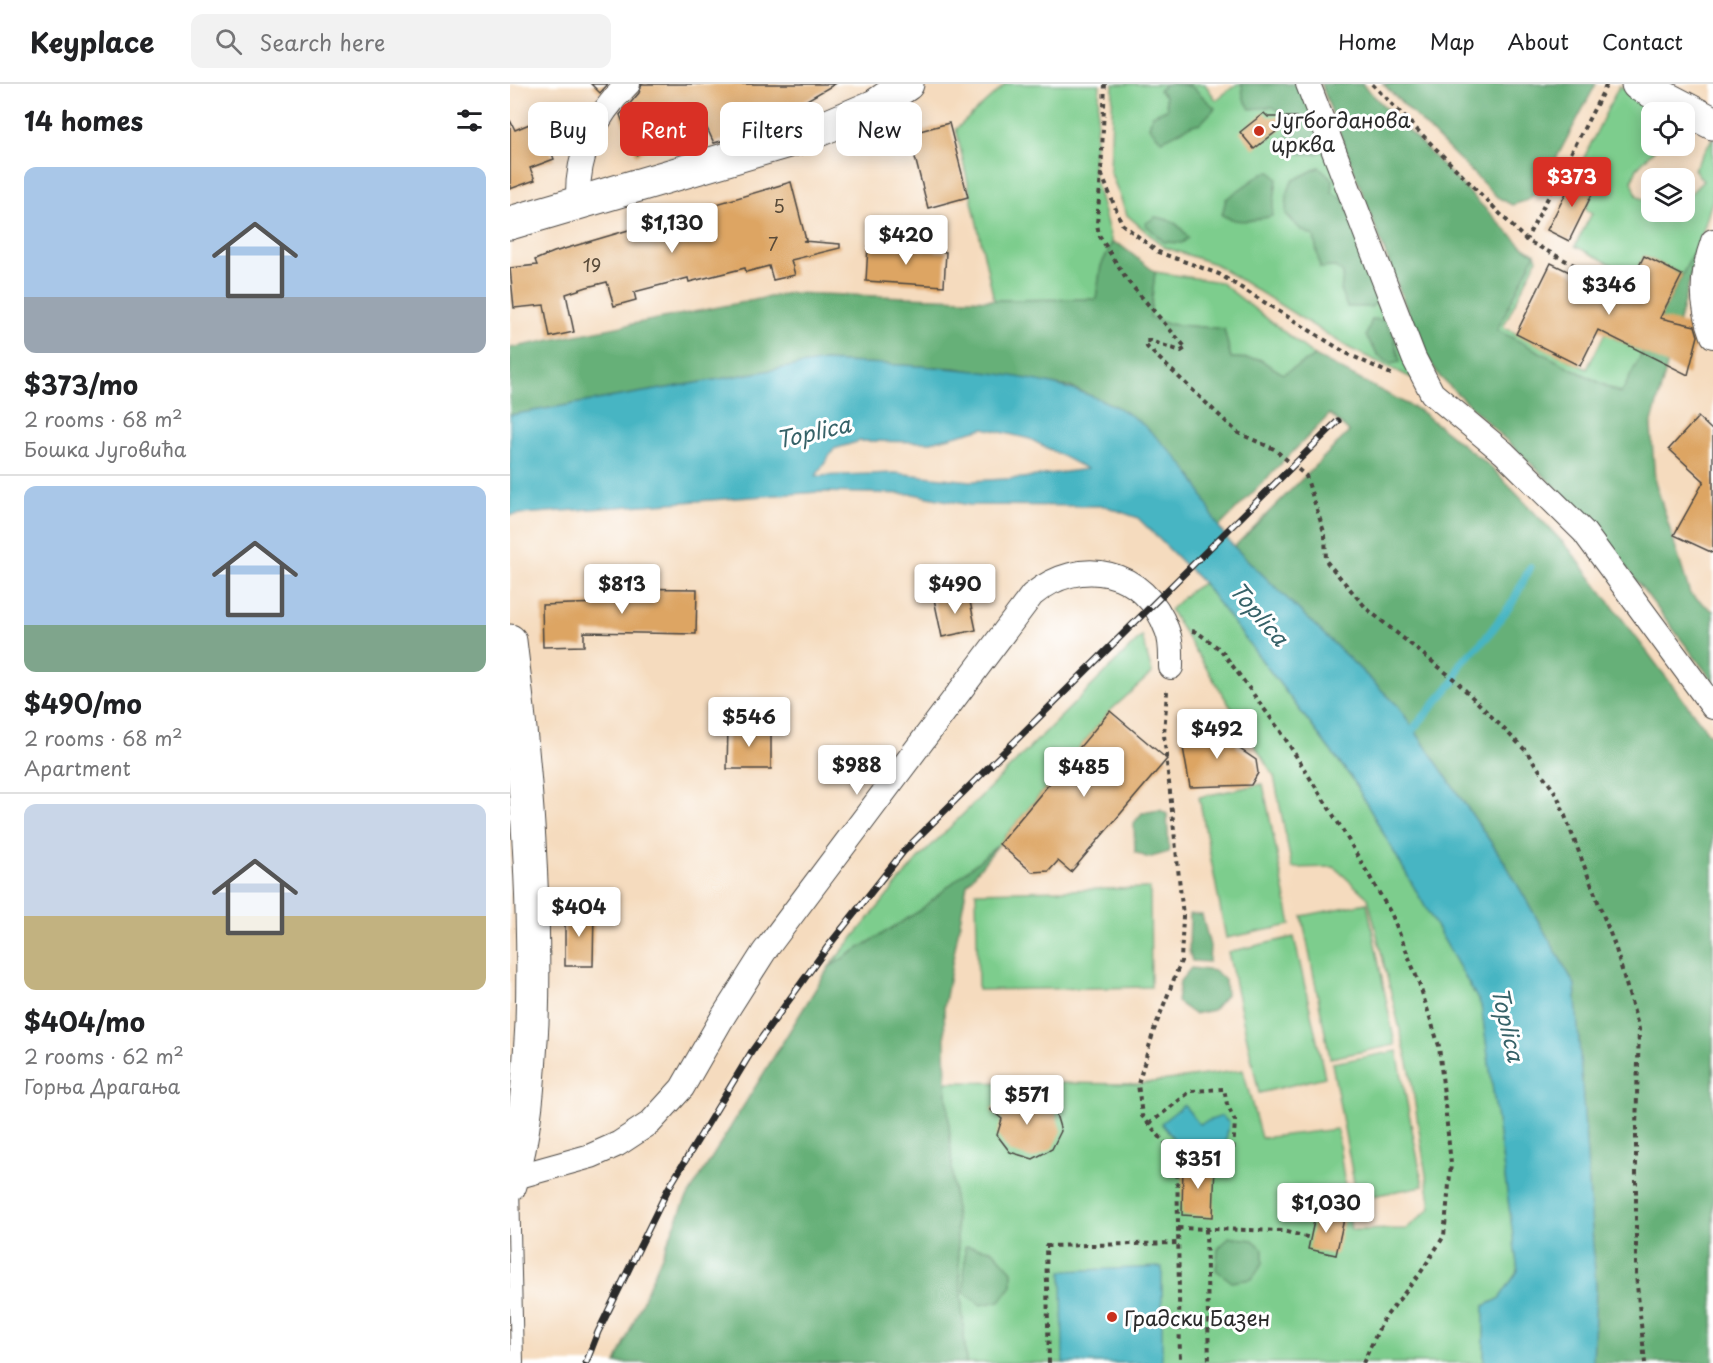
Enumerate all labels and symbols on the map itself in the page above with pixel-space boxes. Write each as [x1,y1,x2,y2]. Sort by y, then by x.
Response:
place label: Југбогданова црква [1271,103,1411,159]
marker: Југбогданова црква [1252,124,1266,138]
pin: $373 [1536,157,1608,208]
house number: 5 [773,192,785,219]
pin: $1,130 [623,203,721,254]
pin: $420 [870,215,942,266]
house number: 7 [768,230,778,257]
house number: 19 [583,251,601,278]
pin: $346 [1573,265,1645,316]
water label: Toplica [772,406,855,456]
pin: $813 [586,564,658,615]
pin: $490 [919,564,991,615]
water label: Toplica [1223,574,1298,653]
pin: $546 [713,697,785,748]
pin: $492 [1181,709,1253,760]
pin: $988 [821,745,893,796]
pin: $485 [1048,747,1120,798]
pin: $404 [543,887,615,938]
water label: Toplica [1484,983,1534,1066]
pin: $571 [991,1075,1063,1126]
pin: $351 [1162,1139,1234,1190]
pin: $1,030 [1277,1183,1375,1234]
place label: Градски Базен [1124,1301,1270,1333]
marker: Градски Базен [1105,1310,1119,1324]

